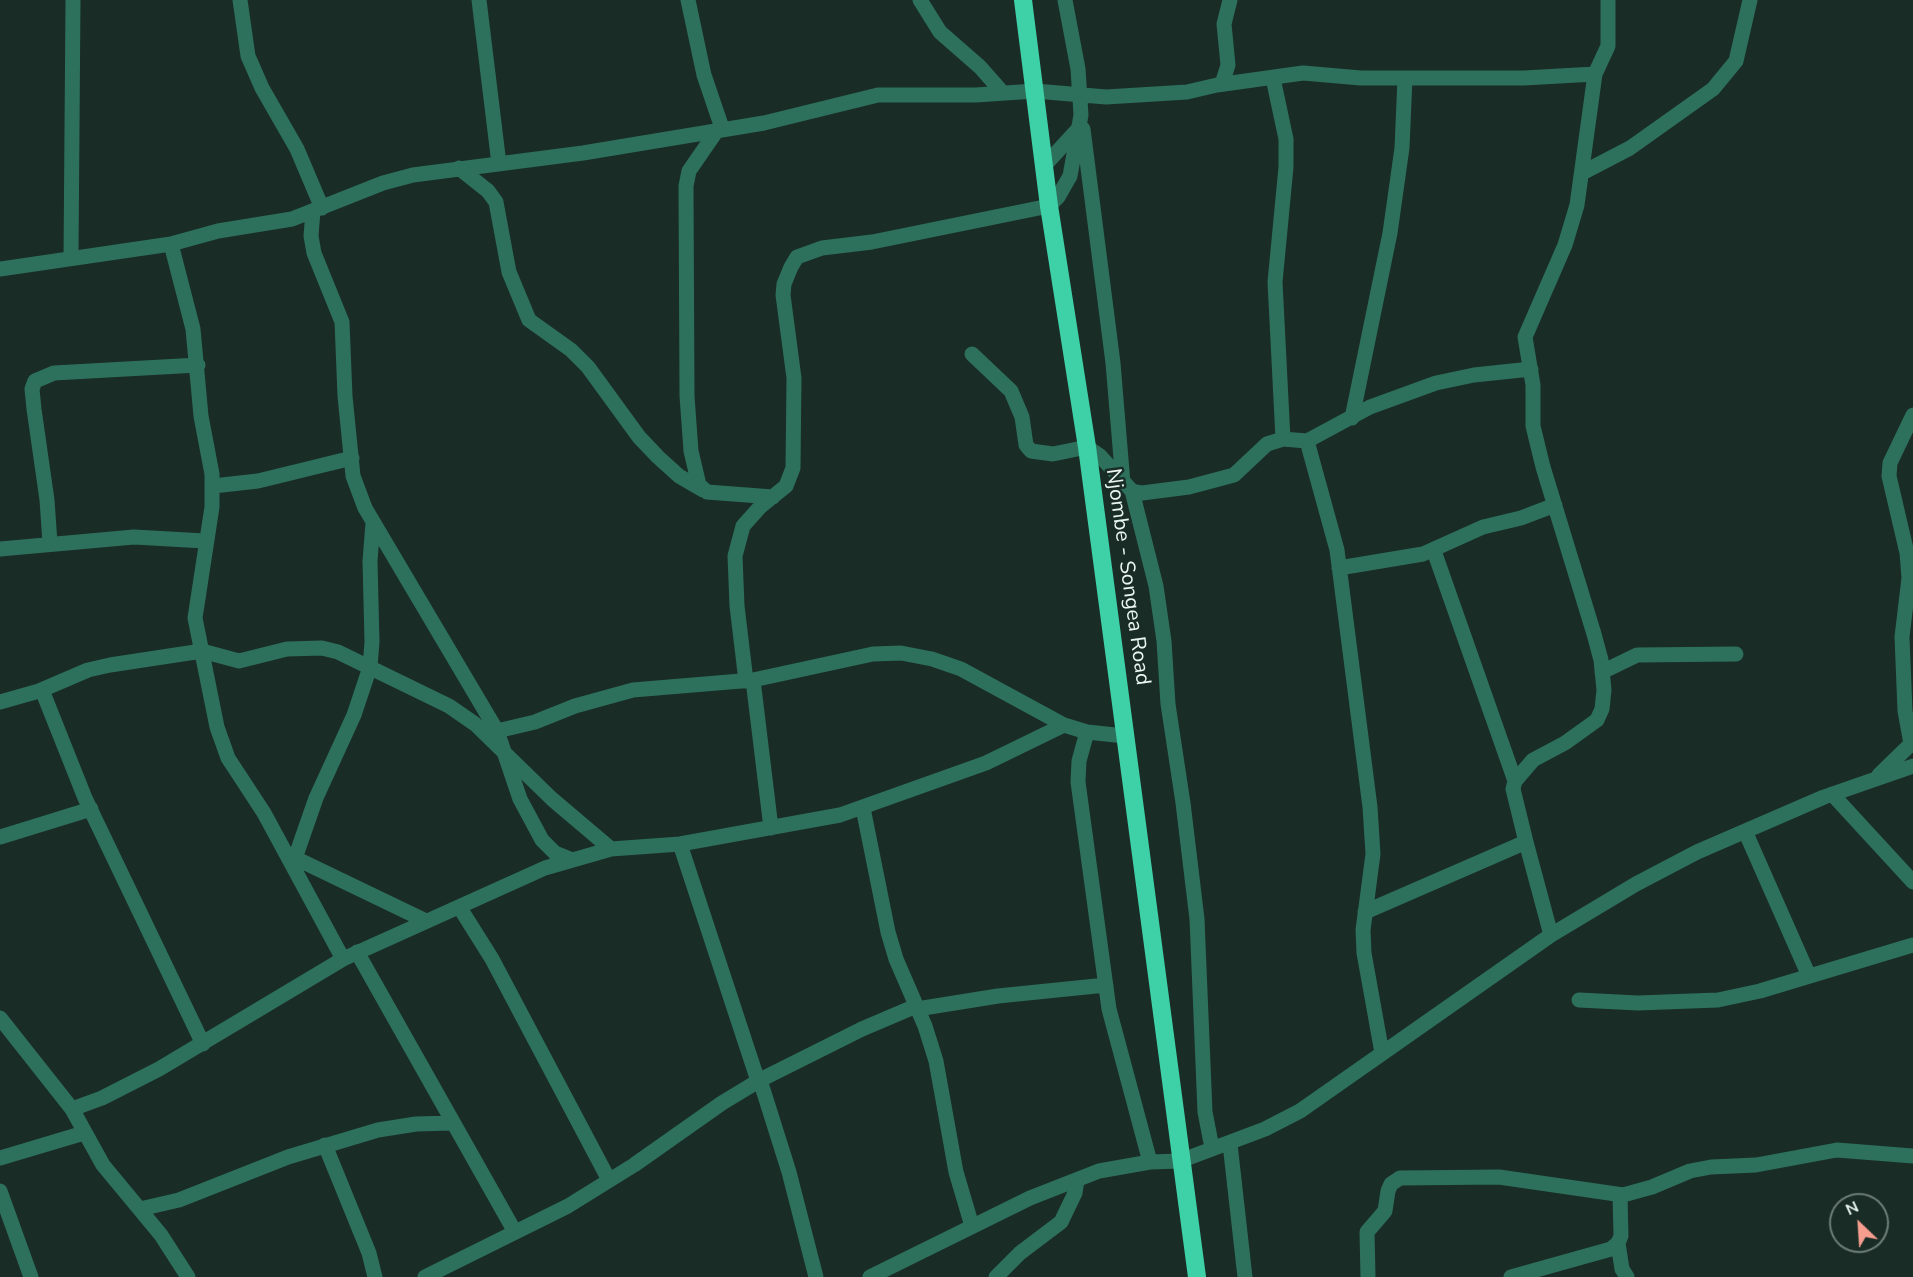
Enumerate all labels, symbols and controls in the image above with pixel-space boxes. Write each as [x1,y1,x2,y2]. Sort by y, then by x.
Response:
street label: Njombe - Songea Road [1099,467,1155,687]
north arrow [1829,1193,1889,1253]
text: N [1842,1196,1862,1221]

